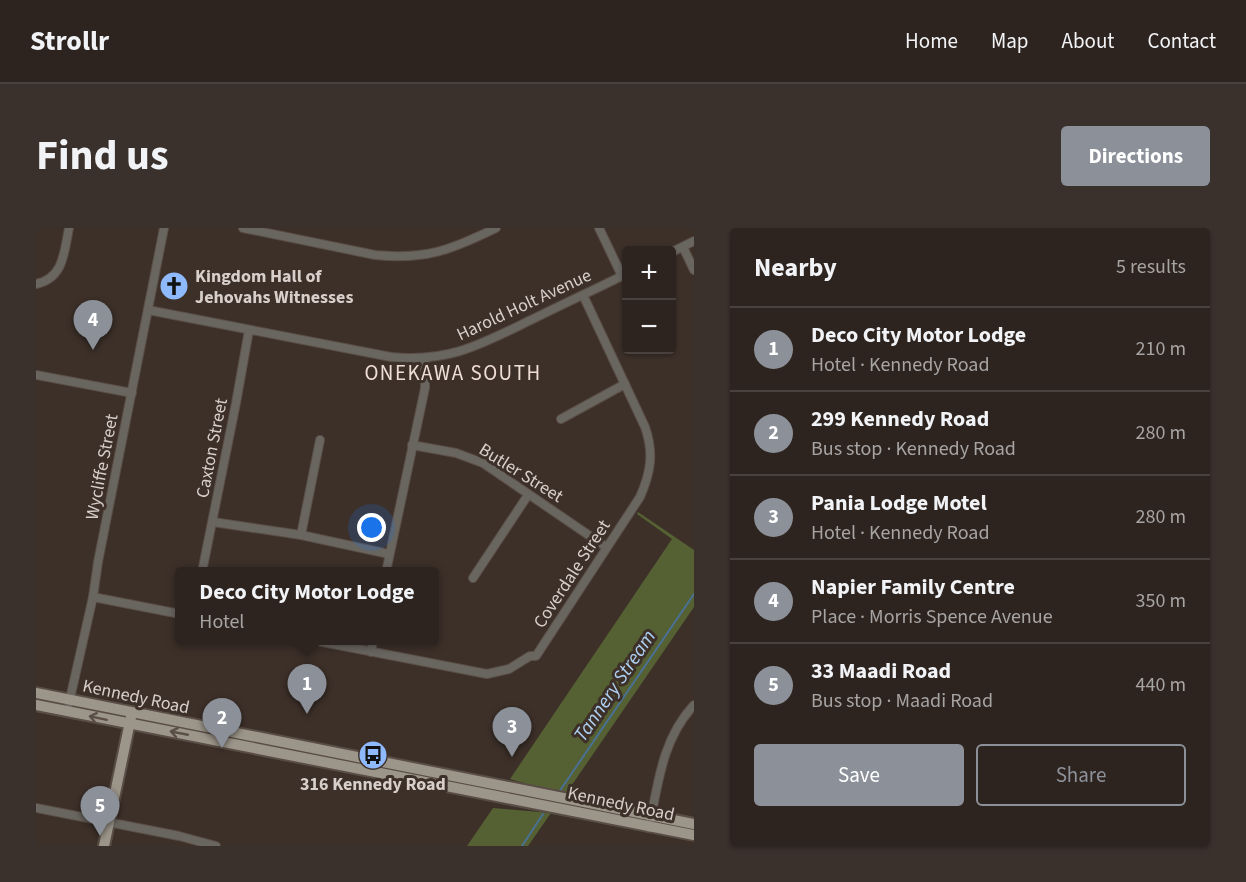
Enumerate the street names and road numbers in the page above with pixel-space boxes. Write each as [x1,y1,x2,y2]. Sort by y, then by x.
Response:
street label: Harold Holt Avenue [453,263,596,347]
street label: Caxton Street [190,396,234,500]
street label: Wycliffe Street [79,412,125,522]
street label: Butler Street [474,437,568,509]
street label: Coverdale Street [528,515,616,633]
street label: Kennedy Road [80,673,192,721]
street label: Kennedy Road [565,780,677,828]

